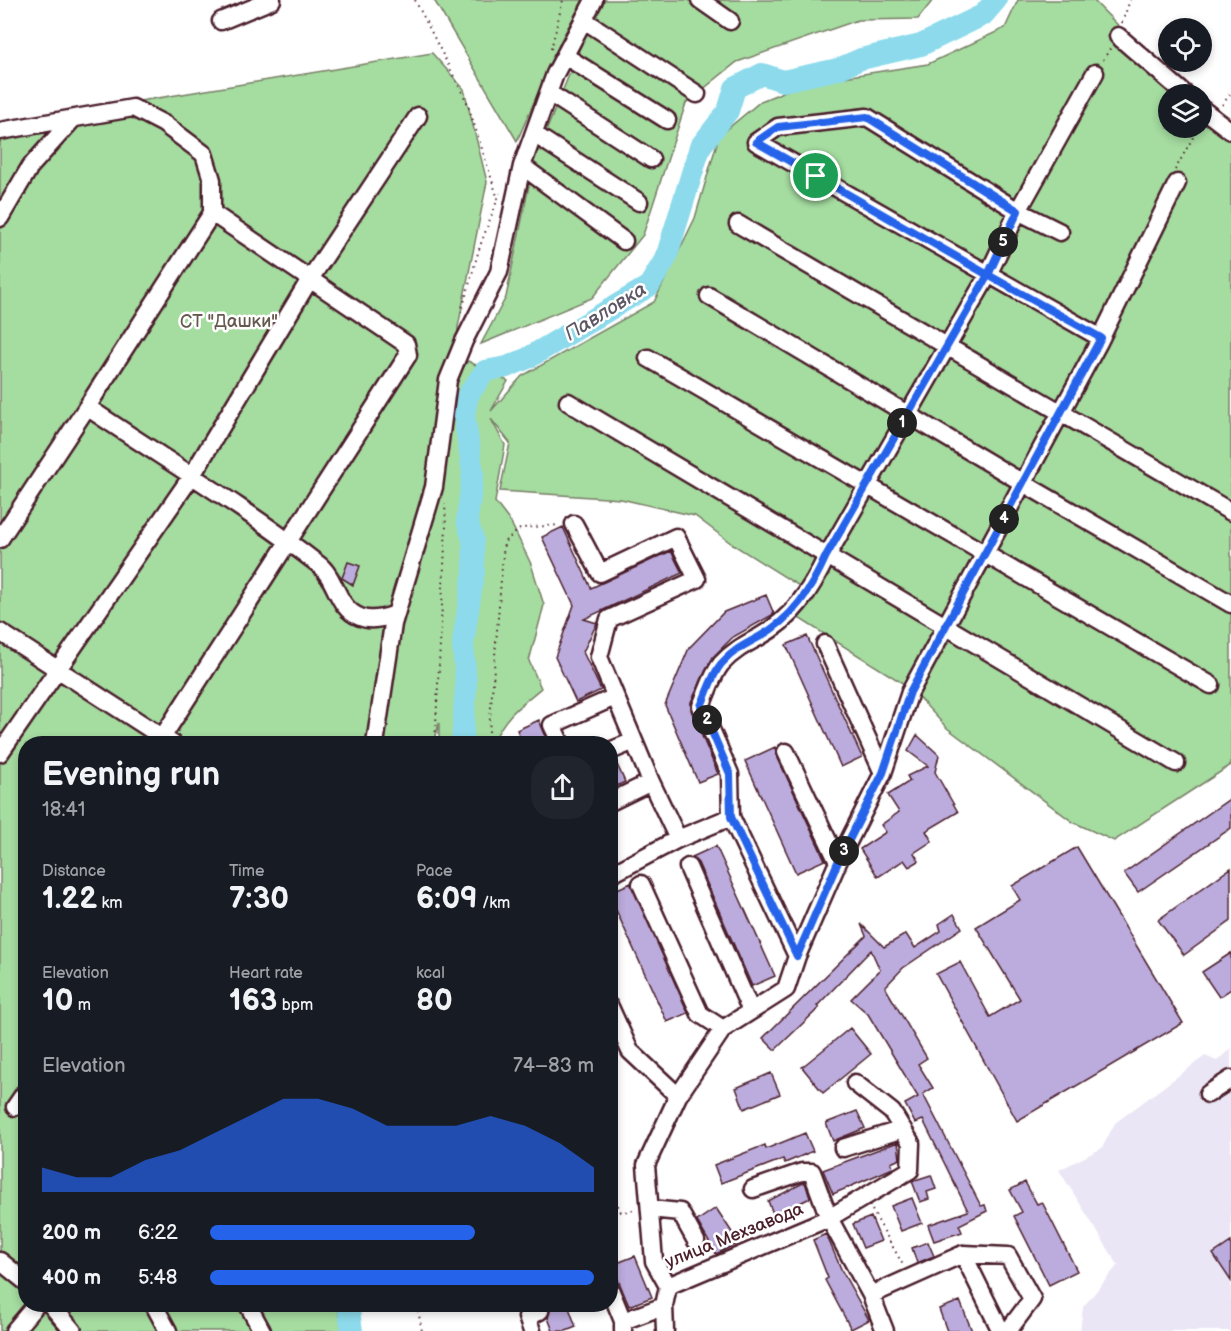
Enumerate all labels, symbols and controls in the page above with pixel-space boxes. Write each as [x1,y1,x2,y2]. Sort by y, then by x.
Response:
map controls [1158,18,1212,138]
button: locate [1158,18,1212,72]
button: layers [1158,84,1212,138]
pin [790,150,841,201]
icon: arrive [799,159,832,192]
pin: 5 [988,227,1018,257]
text: 5 [998,232,1008,251]
water label: Павловка [560,277,651,346]
park label: СТ "Дашки" [180,311,278,332]
pin: 1 [887,408,917,438]
text: 1 [899,413,905,432]
pin: 4 [989,504,1019,534]
text: 4 [999,509,1009,528]
pin: 2 [692,705,722,735]
text: 2 [702,710,712,729]
text: Evening run [42,755,220,795]
button: share [531,756,594,819]
text: 18:41 [42,798,85,822]
pin: 3 [829,836,859,866]
text: 3 [839,841,849,860]
text: Distance [42,862,106,881]
text: Time [229,862,264,881]
text: Pace [416,862,452,881]
text: 1.22 [42,881,97,917]
text: 7:30 [229,881,289,917]
text: 6:09 [416,881,478,917]
text: km [97,894,123,913]
text: /km [478,894,510,913]
text: Elevation [42,964,109,983]
text: Heart rate [229,964,303,983]
text: kcal [416,964,445,983]
text: 10 [42,983,73,1019]
text: 163 [229,983,277,1019]
text: 80 [416,983,453,1019]
text: m [73,996,91,1015]
text: bpm [277,996,313,1015]
text: Elevation [42,1054,125,1078]
text: 74–83 m [513,1054,594,1078]
street label: улица Мехзавода [662,1198,807,1273]
text: 200 m [42,1221,101,1245]
text: 6:22 [138,1221,178,1245]
text: 400 m [42,1266,101,1290]
text: 5:48 [138,1266,177,1290]

